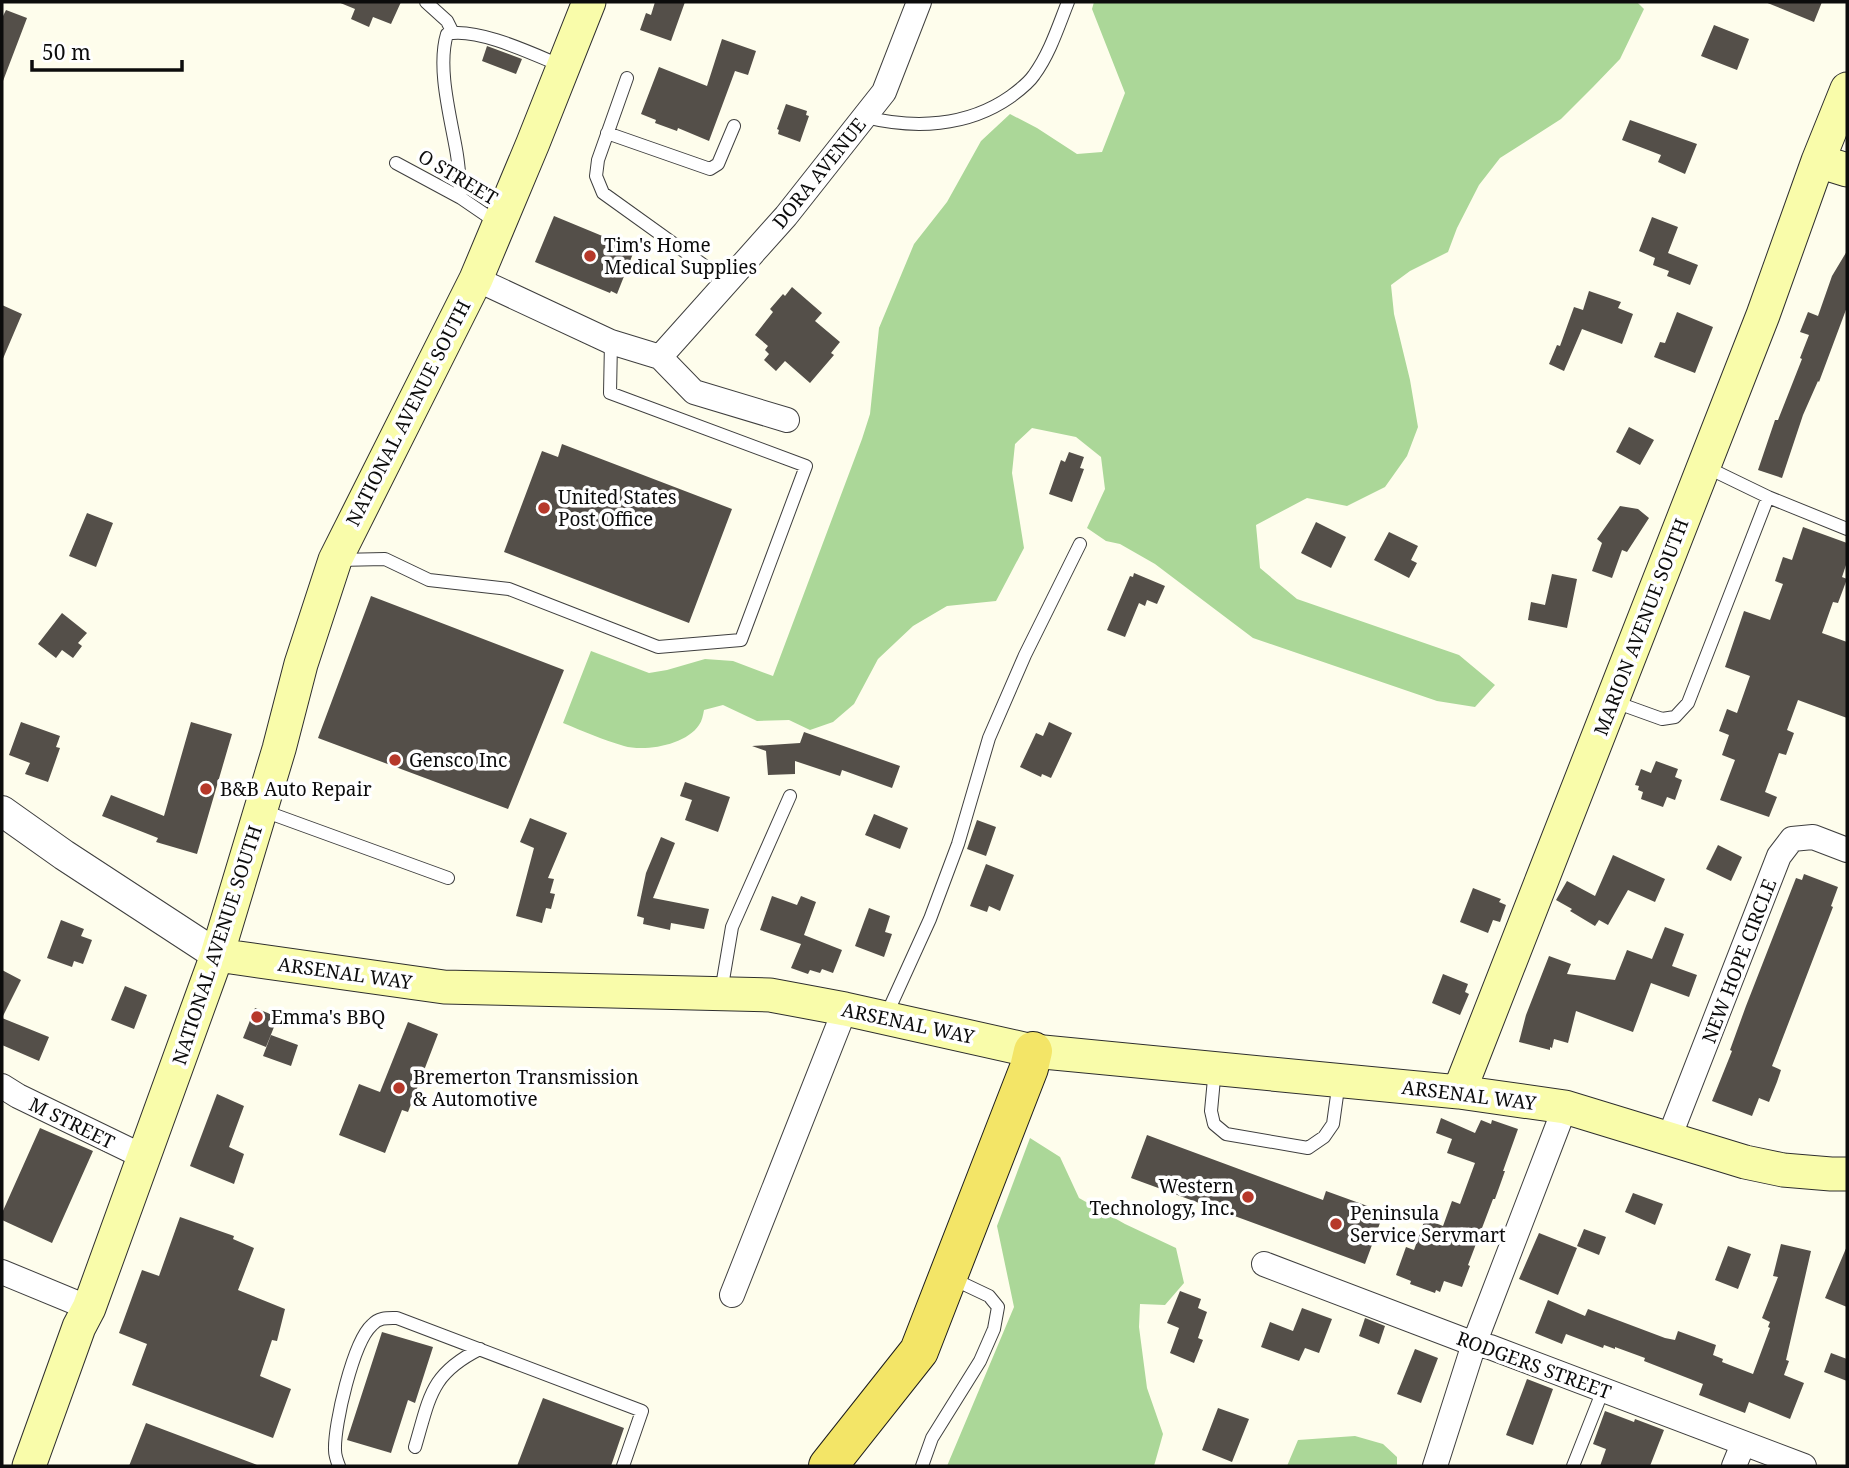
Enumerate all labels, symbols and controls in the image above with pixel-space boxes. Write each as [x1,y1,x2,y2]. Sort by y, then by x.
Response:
scale bar [32,28,182,72]
text: 50 m [42,38,91,66]
street label: DORA AVENUE [766,112,872,234]
street label: O STREET [413,143,503,211]
place label: Tim's Home Medical Supplies [604,232,757,280]
marker: Tim's Home Medical Supplies [582,248,598,264]
street label: NATIONAL AVENUE SOUTH [340,296,476,530]
place label: United States Post Office [558,484,677,532]
marker: United States Post Office [536,500,552,516]
street label: MARION AVENUE SOUTH [1588,515,1694,739]
place label: Gensco Inc [409,747,507,773]
marker: Gensco Inc [387,752,403,768]
place label: B&B Auto Repair [220,776,372,802]
marker: B&B Auto Repair [198,781,214,797]
street label: NATIONAL AVENUE SOUTH [166,822,268,1068]
street label: NEW HOPE CIRCLE [1696,875,1782,1047]
street label: ARSENAL WAY [276,951,414,995]
street label: ARSENAL WAY [839,996,977,1050]
place label: Emma's BBQ [271,1004,385,1030]
marker: Emma's BBQ [249,1009,265,1025]
place label: Bremerton Transmission & Automotive [413,1064,639,1112]
street label: ARSENAL WAY [1400,1074,1538,1116]
marker: Bremerton Transmission & Automotive [391,1080,407,1096]
street label: M STREET [25,1091,119,1155]
place label: Western Technology, Inc. [1089,1173,1234,1221]
marker: Western Technology, Inc. [1240,1189,1256,1205]
place label: Peninsula Service Servmart [1350,1200,1506,1248]
marker: Peninsula Service Servmart [1328,1216,1344,1232]
street label: RODGERS STREET [1453,1325,1615,1405]

